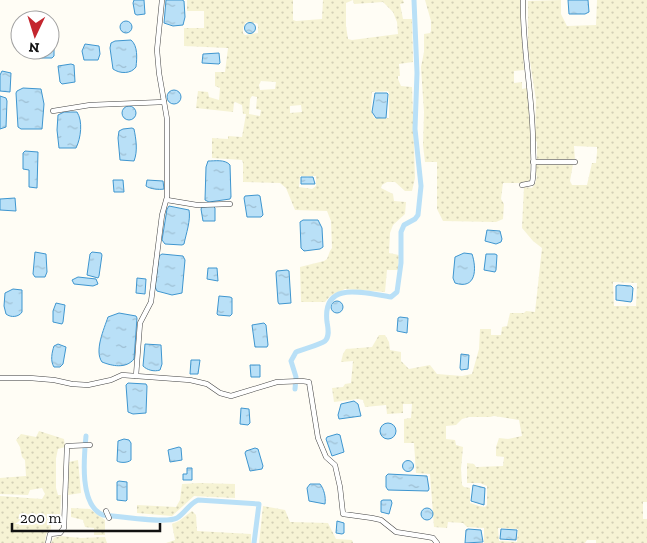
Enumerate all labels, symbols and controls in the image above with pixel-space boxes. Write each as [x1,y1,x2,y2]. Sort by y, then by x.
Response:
north arrow [10,10,60,60]
text: N [28,39,40,56]
scale bar [12,500,160,532]
text: 200 m [20,509,61,527]

